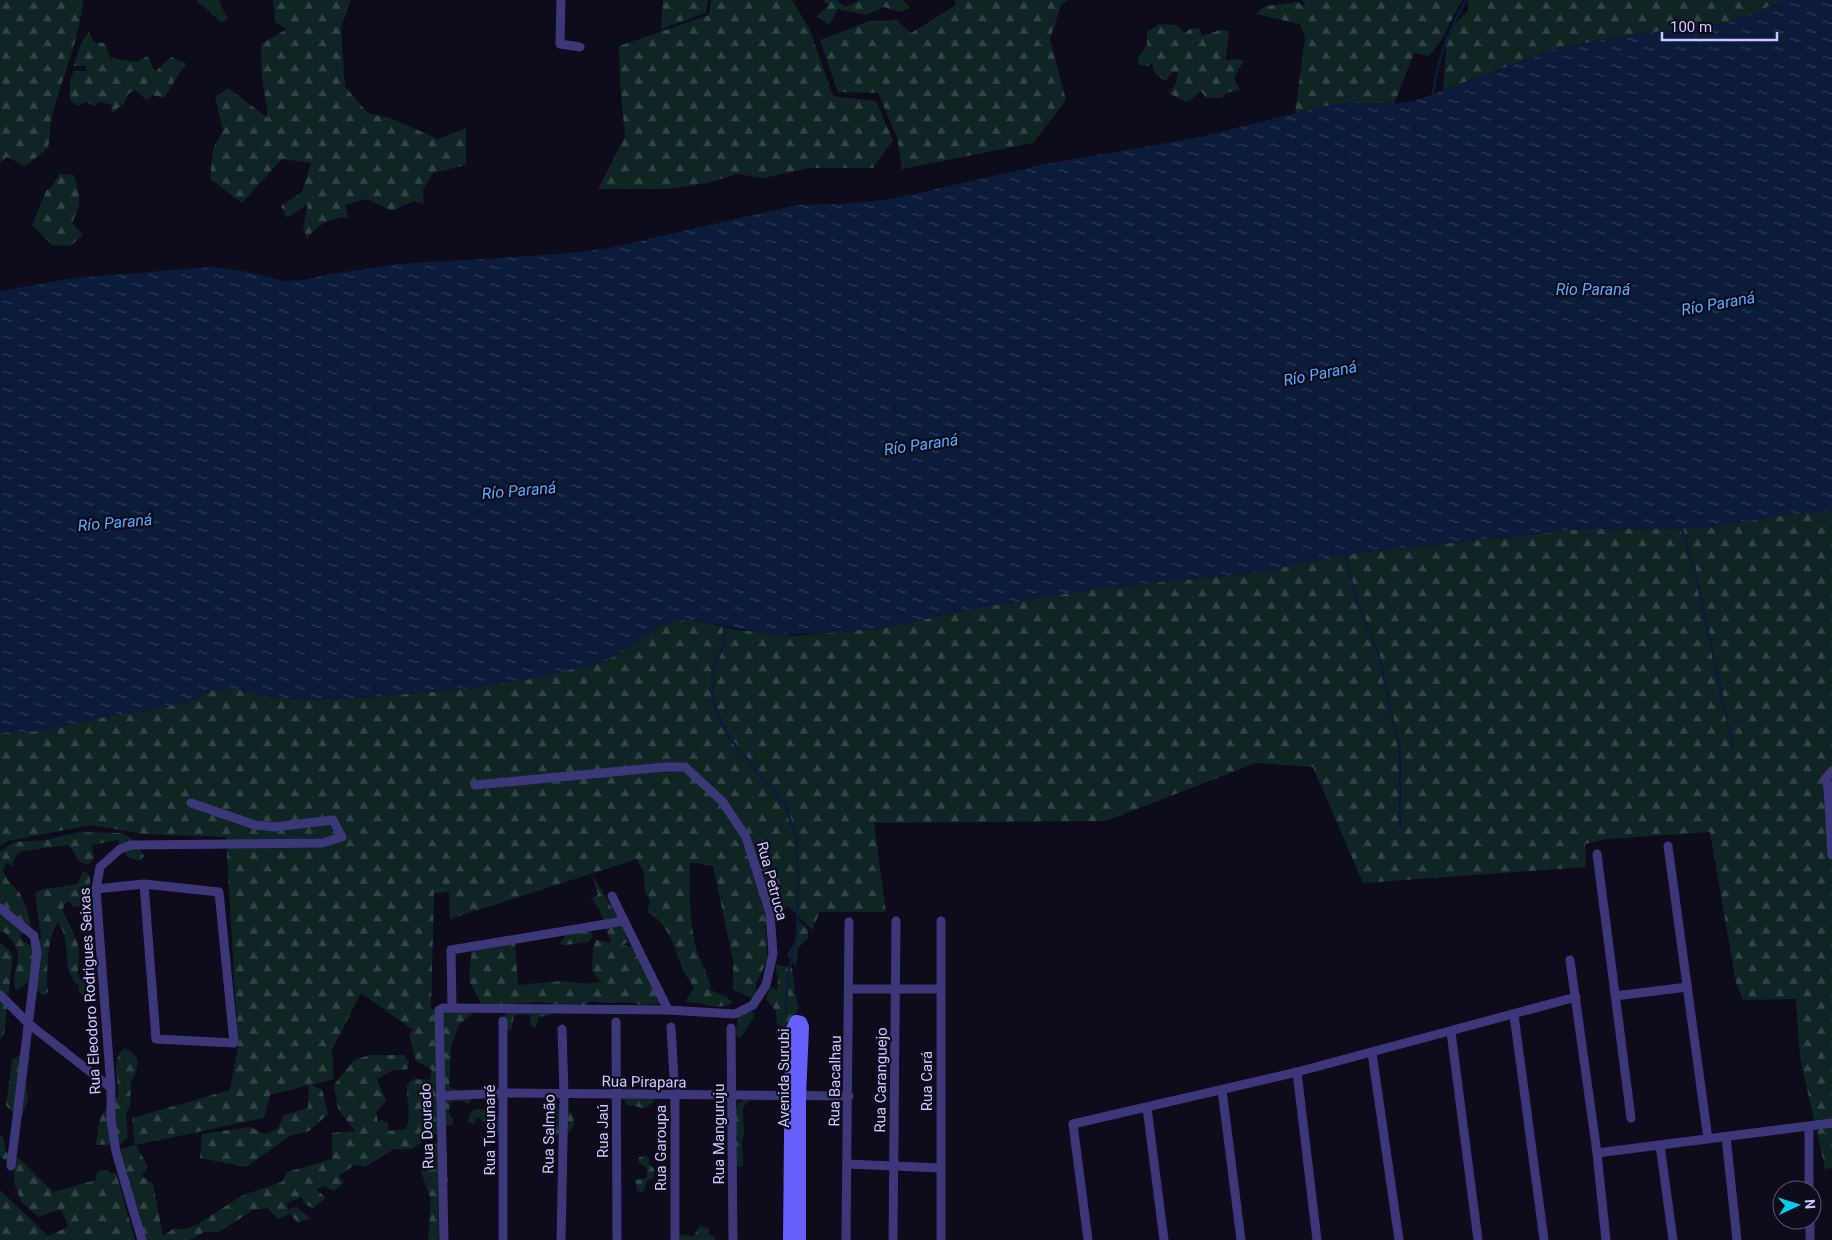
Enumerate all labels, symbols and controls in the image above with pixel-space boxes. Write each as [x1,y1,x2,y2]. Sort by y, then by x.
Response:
scale bar [1662,10,1777,42]
text: 100 m [1670,18,1712,36]
water label: Rio Paraná [1556,280,1631,299]
water label: Río Paraná [1680,288,1757,319]
water label: Río Paraná [1282,357,1359,390]
water label: Río Paraná [883,430,960,459]
water label: Río Paraná [481,478,558,503]
water label: Río Paraná [77,510,154,535]
street label: Rua Petruca [753,840,791,922]
street label: Rua Eleodoro Rodrigues Seixas [76,887,104,1095]
street label: Rua Caranguejo [871,1027,891,1133]
street label: Avenida Surubi [775,1028,793,1128]
street label: Rua Bacalhau [825,1035,845,1127]
street label: Rua Cará [918,1051,936,1111]
street label: Rua Pirapara [601,1072,687,1092]
street label: Rua Dourado [417,1083,437,1169]
street label: Rua Tucunaré [481,1084,499,1176]
street label: Rua Manguruju [710,1084,728,1184]
street label: Rua Salmão [539,1094,559,1174]
street label: Rua Jaú [594,1104,612,1158]
street label: Rua Garoupa [652,1105,670,1191]
north arrow [1772,1180,1822,1230]
text: N [1802,1199,1818,1210]

